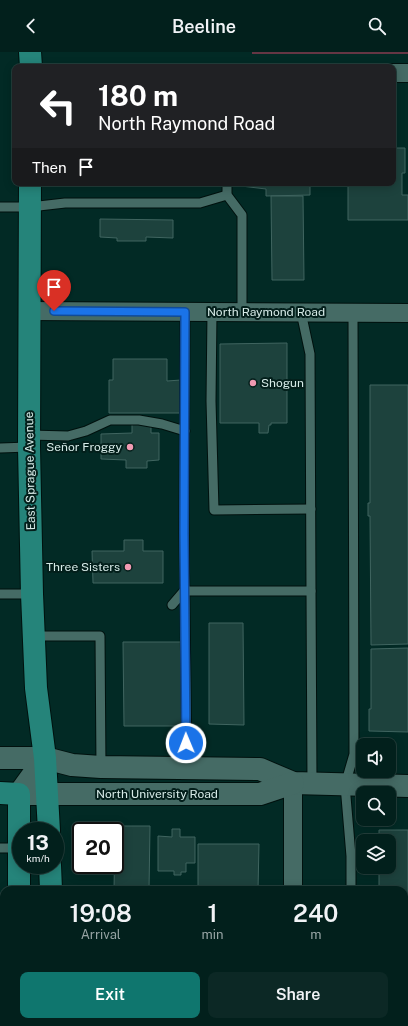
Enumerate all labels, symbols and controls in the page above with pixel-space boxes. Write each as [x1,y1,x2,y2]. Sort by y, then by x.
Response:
icon: back [20,15,42,37]
icon: search [366,15,388,37]
text: Beeline [172,16,236,37]
text: 180 m [98,79,178,112]
icon: left [32,80,84,132]
text: North Raymond Road [98,113,275,134]
icon: arrive [75,156,97,178]
text: Then [32,159,67,176]
pin [37,270,71,311]
icon: arrive [43,276,65,298]
street label: North Raymond Road [207,305,325,319]
place label: Shogun [261,376,304,390]
marker: Shogun [248,378,258,388]
street label: East Sprague Avenue [22,411,38,531]
place label: Señor Froggy [46,440,123,454]
marker: Señor Froggy [125,442,135,452]
place label: Three Sisters [46,560,120,574]
marker: Three Sisters [123,562,133,572]
position arrow [165,722,207,764]
map controls [356,738,396,874]
button: sound [356,738,396,778]
button: search [356,786,396,826]
street label: North University Road [96,787,218,801]
speed limit sign: 20 [72,822,124,874]
text: 13 [27,831,49,855]
button: layers [356,834,396,874]
text: km/h [26,852,50,864]
text: 19:08 [70,899,132,927]
text: 1 [207,899,217,927]
text: 240 [293,899,338,927]
text: Arrival [81,927,121,942]
text: min [201,927,224,942]
text: m [310,927,321,942]
button: Exit [20,972,200,1018]
button: Share [208,972,388,1018]

